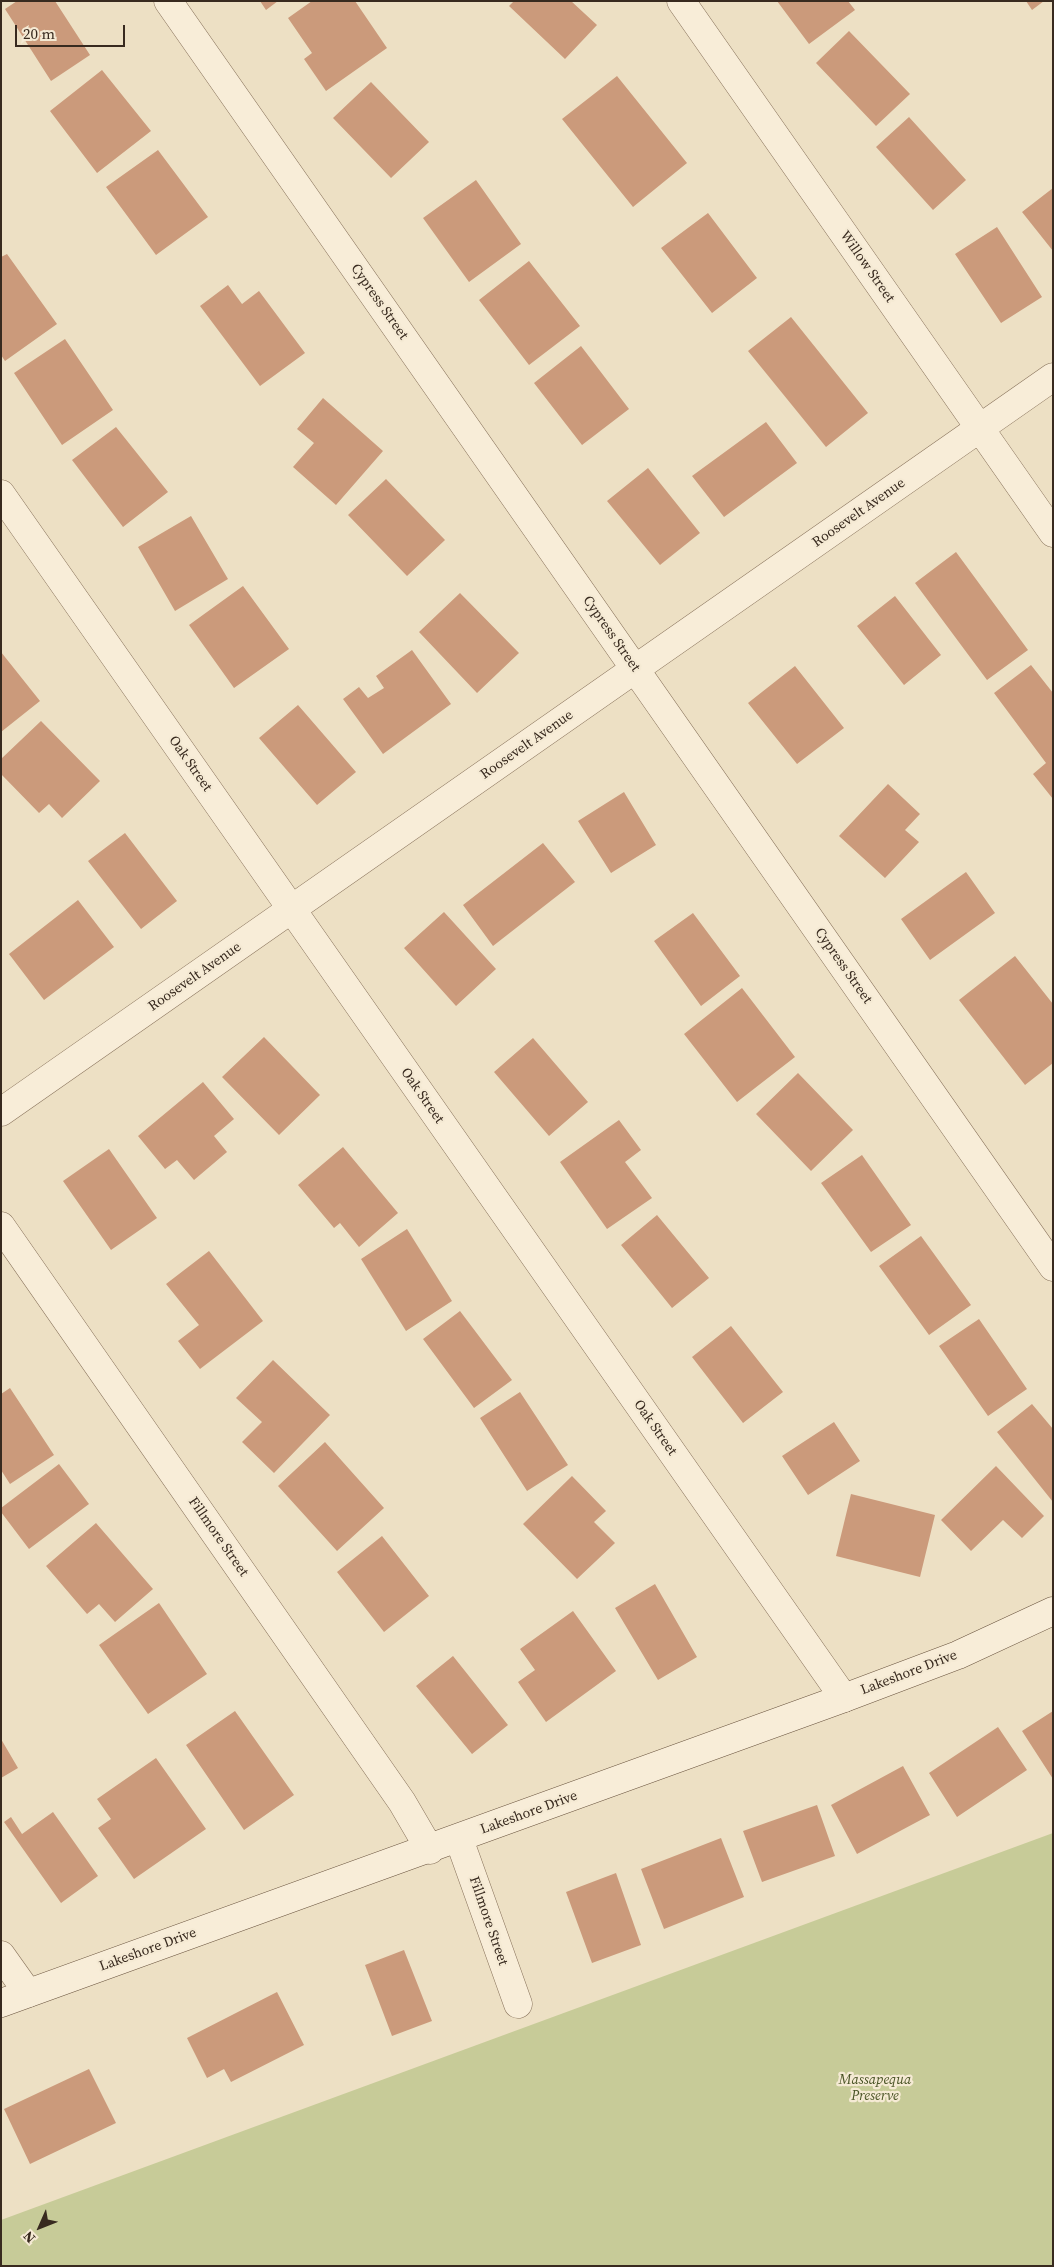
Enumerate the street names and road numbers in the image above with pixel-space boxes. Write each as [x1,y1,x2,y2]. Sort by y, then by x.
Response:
street label: Willow Street [836,228,898,306]
street label: Cypress Street [347,261,411,343]
street label: Roosevelt Avenue [809,475,909,551]
street label: Cypress Street [579,593,643,675]
street label: Roosevelt Avenue [477,707,577,783]
street label: Oak Street [165,733,215,795]
street label: Cypress Street [811,925,875,1007]
street label: Roosevelt Avenue [145,939,245,1015]
street label: Oak Street [397,1065,447,1127]
street label: Oak Street [630,1397,680,1459]
street label: Fillmore Street [184,1494,252,1580]
street label: Lakeshore Drive [858,1647,960,1699]
street label: Lakeshore Drive [478,1788,580,1838]
street label: Fillmore Street [465,1874,511,1968]
street label: Lakeshore Drive [97,1925,199,1975]

